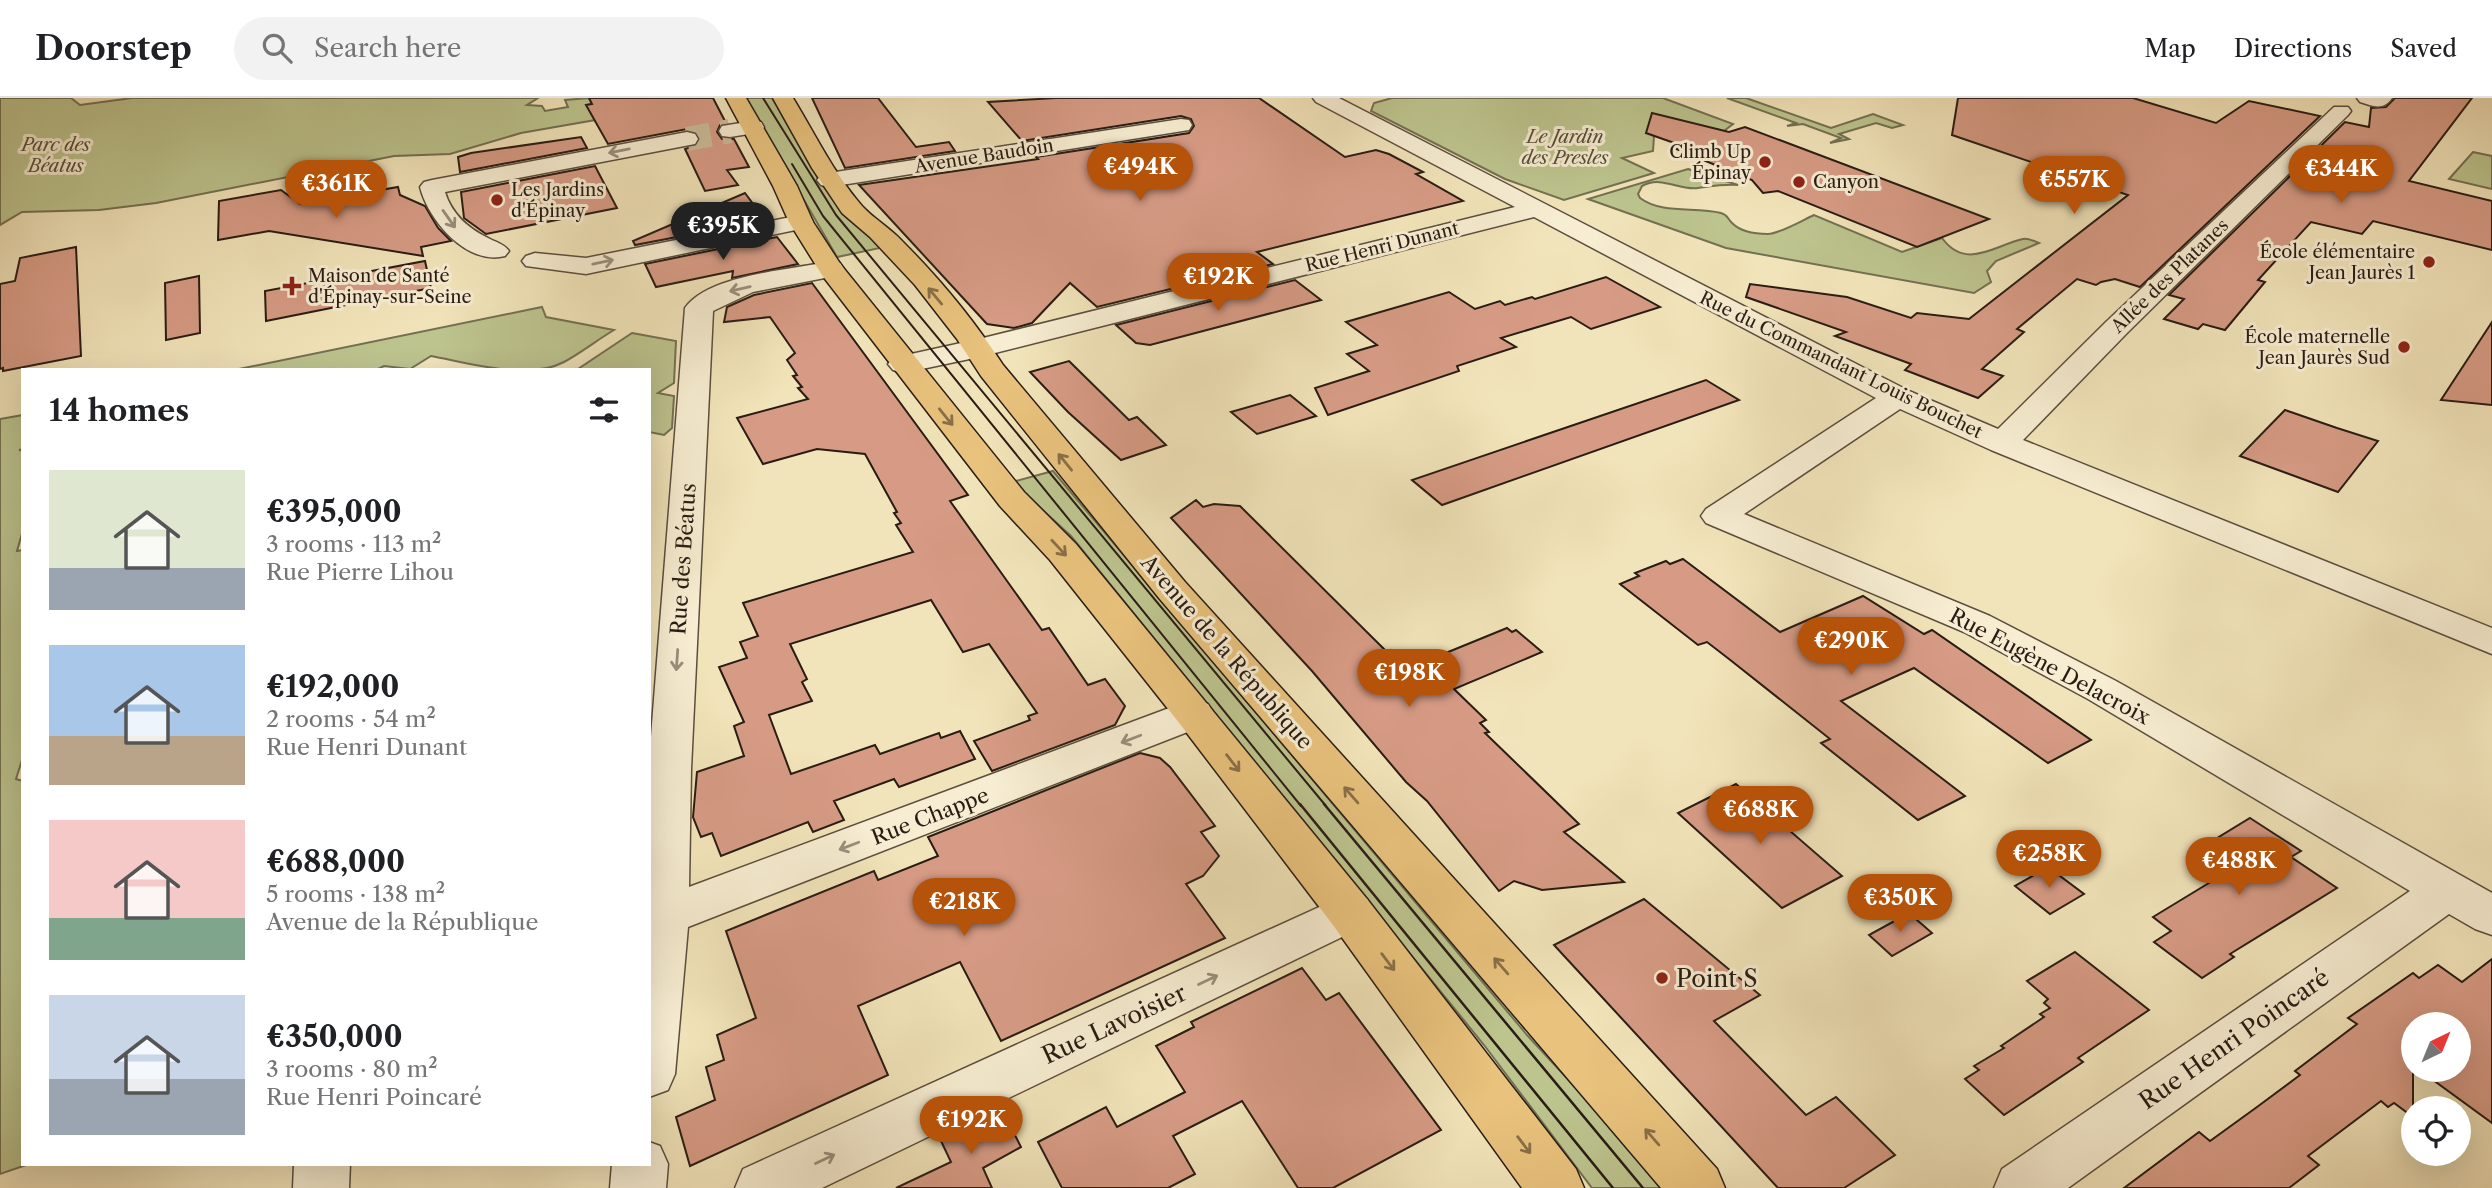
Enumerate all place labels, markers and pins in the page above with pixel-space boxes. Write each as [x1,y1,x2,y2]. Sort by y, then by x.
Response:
place label: Climb Up Épinay [1669,141,1752,184]
pin: €494K [1091,144,1189,203]
pin: €344K [2292,146,2390,205]
marker: Climb Up Épinay [1757,154,1773,170]
pin: €557K [2025,156,2123,216]
pin: €361K [287,160,385,220]
place label: Canyon [1813,171,1879,193]
marker: Canyon [1791,174,1807,190]
place label: Les Jardins d'Épinay [511,179,604,222]
marker: Les Jardins d'Épinay [489,192,505,208]
pin: €395K [674,202,772,262]
place label: École élémentaire Jean Jaurès 1 [2260,240,2415,284]
pin: €192K [1169,254,1267,313]
marker: École élémentaire Jean Jaurès 1 [2421,254,2437,270]
place label: Maison de Santé d'Épinay-sur-Seine [308,265,472,308]
marker: Maison de Santé d'Épinay-sur-Seine [282,276,302,296]
place label: École maternelle Jean Jaurès Sud [2244,325,2390,369]
marker: École maternelle Jean Jaurès Sud [2396,339,2412,355]
pin: €290K [1802,618,1900,677]
pin: €198K [1360,650,1458,709]
pin: €688K [1711,786,1809,846]
pin: €258K [2000,830,2098,890]
pin: €488K [2190,838,2288,897]
pin: €350K [1851,874,1949,934]
pin: €218K [915,878,1013,938]
place label: Point S [1676,964,1758,993]
marker: Point S [1654,970,1670,986]
pin: €192K [922,1096,1020,1156]

